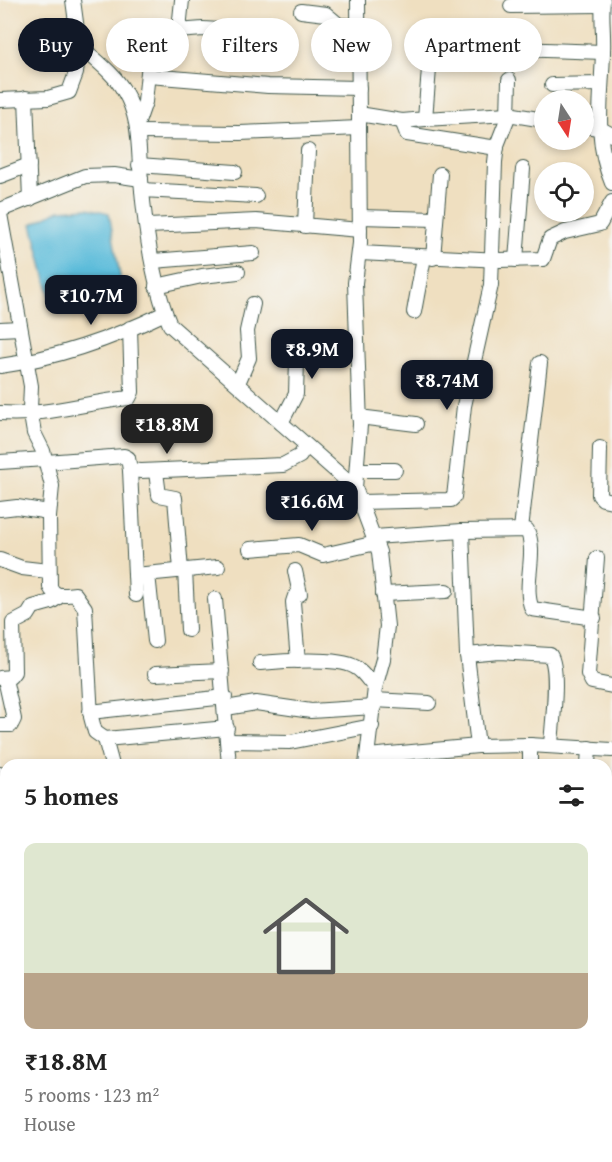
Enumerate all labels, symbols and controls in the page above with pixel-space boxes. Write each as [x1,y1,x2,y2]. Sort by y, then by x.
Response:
chip: Buy [18,18,94,72]
chip: Rent [106,18,189,72]
chip: Filters [201,18,299,72]
chip: New [311,18,392,72]
chip: Apartment [404,18,542,72]
north arrow [534,90,594,150]
map controls [534,90,594,222]
button: locate [534,162,594,222]
pin: ₹10.7M [42,275,140,326]
text: ₹10.7M [59,280,123,309]
pin: ₹8.9M [270,329,354,380]
text: ₹8.9M [285,334,339,363]
pin: ₹8.74M [398,360,496,411]
text: ₹8.74M [415,365,479,394]
pin: ₹18.8M [118,404,216,455]
text: ₹18.8M [135,409,199,438]
pin: ₹16.6M [263,481,361,532]
text: ₹16.6M [280,486,344,515]
text: 5 homes [24,776,119,815]
icon: filters [555,779,588,812]
icon: home [252,882,360,990]
text: ₹18.8M [24,1041,108,1080]
text: 5 rooms · 123 m² [24,1080,159,1109]
text: House [24,1109,76,1138]

